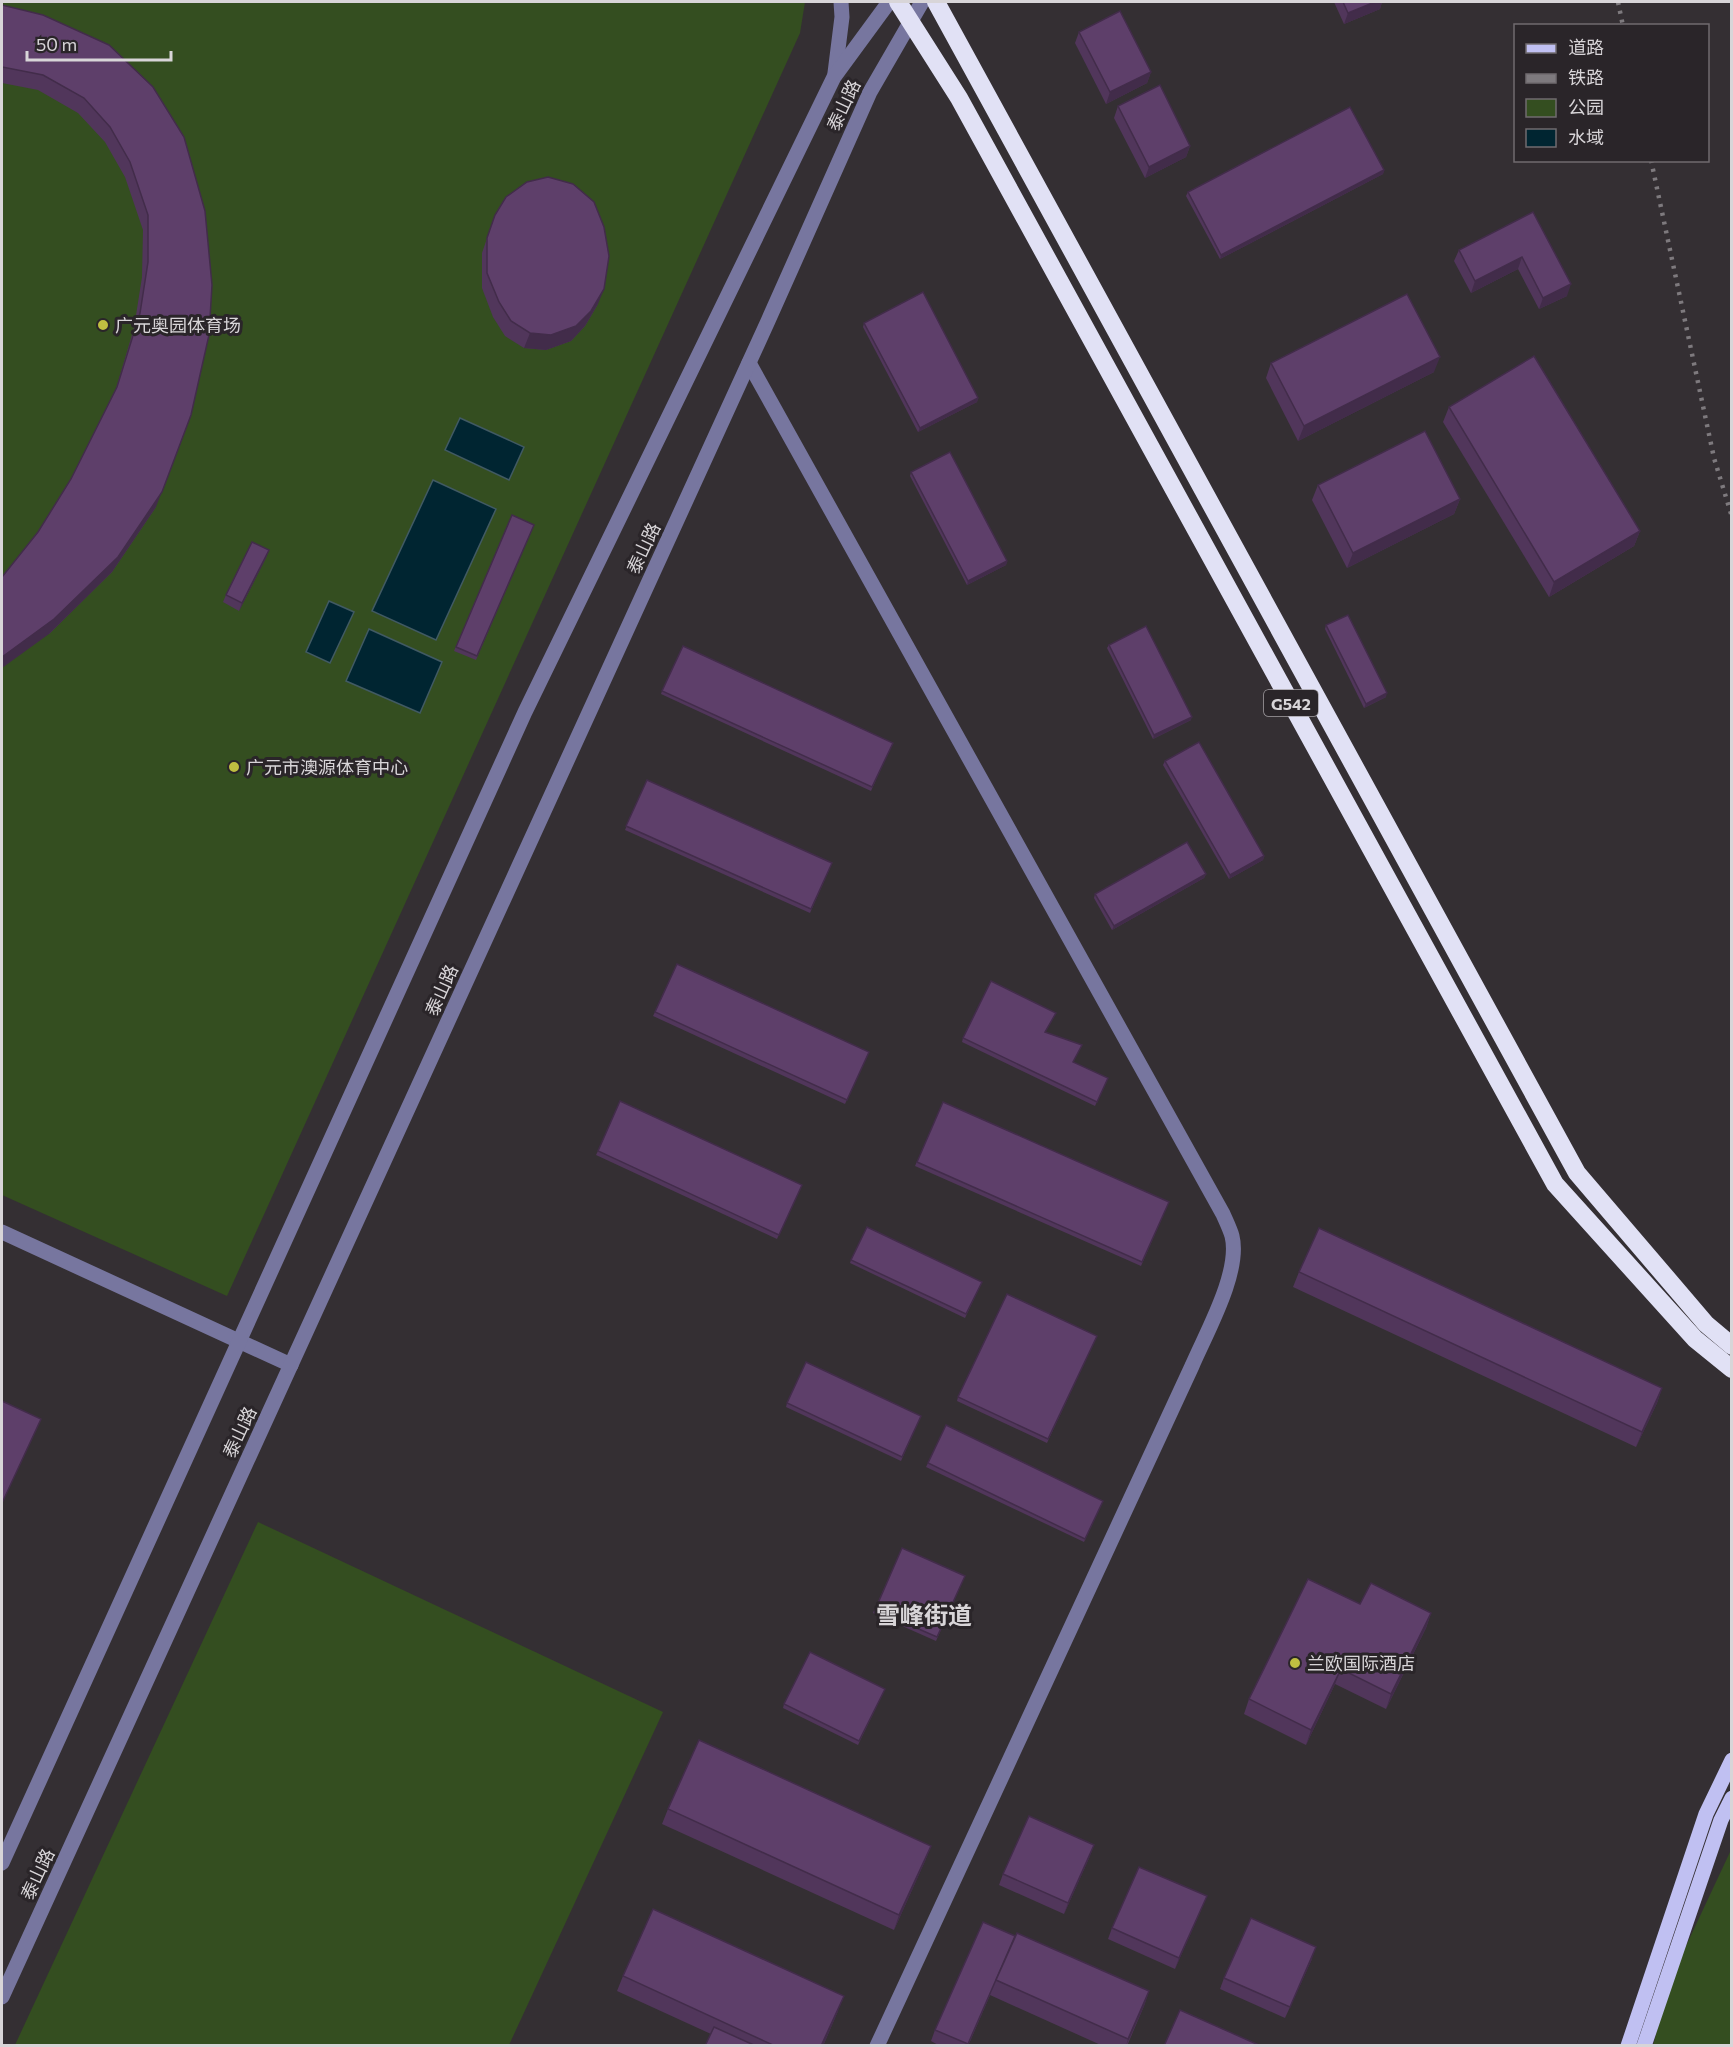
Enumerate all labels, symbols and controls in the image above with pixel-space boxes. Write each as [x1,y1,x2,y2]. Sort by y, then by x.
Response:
scale bar [27,24,171,62]
legend [1514,24,1709,162]
text: 50 m [36,33,77,55]
text: 道路 [1568,36,1604,58]
text: 铁路 [1568,66,1604,88]
street label: 泰山路 [822,76,864,134]
text: 公园 [1568,96,1604,118]
text: 水域 [1568,126,1604,148]
place label: 广元奥园体育场 [115,314,241,336]
marker: 广元奥园体育场 [96,318,110,332]
street label: 泰山路 [622,519,664,577]
road number: G542 [1264,690,1318,716]
place label: 广元市澳源体育中心 [246,756,408,778]
marker: 广元市澳源体育中心 [227,760,241,774]
street label: 泰山路 [420,961,462,1019]
street label: 泰山路 [218,1403,260,1461]
district label: 雪峰街道 [876,1600,972,1629]
place label: 兰欧国际酒店 [1307,1652,1415,1674]
marker: 兰欧国际酒店 [1288,1656,1302,1670]
street label: 泰山路 [16,1845,58,1903]

